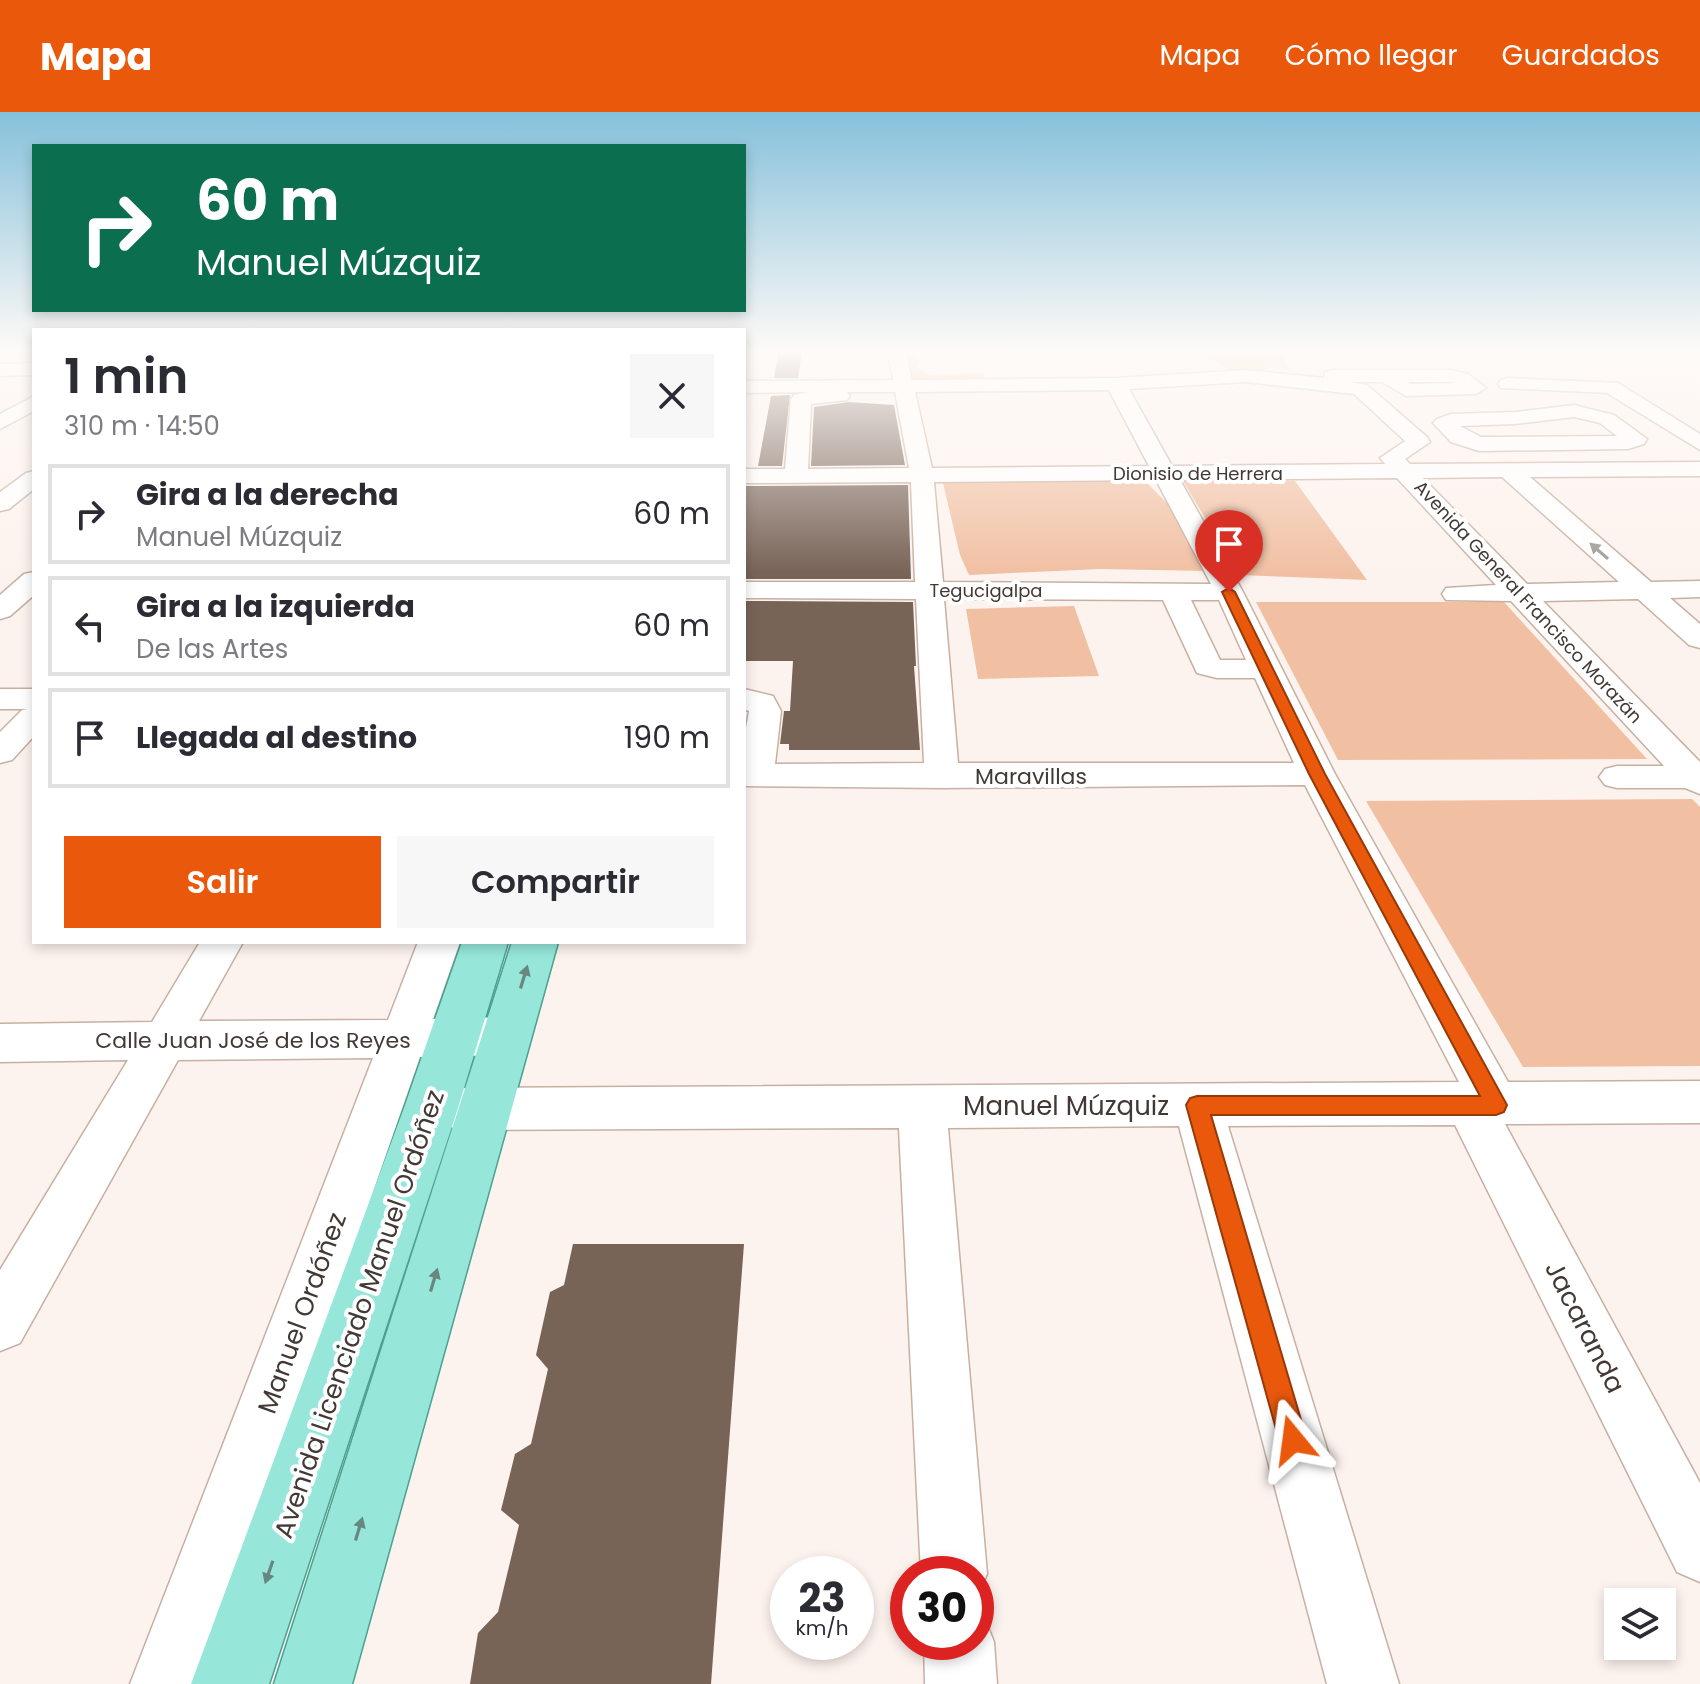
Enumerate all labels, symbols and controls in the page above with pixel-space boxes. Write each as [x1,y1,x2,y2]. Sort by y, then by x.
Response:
text: Mapa [40,30,152,83]
text: Mapa [1159,36,1240,75]
text: Cómo llegar [1284,36,1458,75]
text: Guardados [1502,36,1660,75]
text: 60 m [196,161,339,240]
icon: right [64,176,168,280]
text: Manuel Múzquiz [196,237,481,288]
text: 1 min [64,343,188,410]
button: close [630,354,714,438]
text: 310 m · 14:50 [64,408,220,444]
street label: Dionisio de Herrera [1113,461,1283,486]
text: Gira a la derecha [136,473,399,516]
street label: Avenida General Francisco Morazán [1409,475,1648,729]
icon: right [68,492,112,536]
text: 60 m [633,492,710,535]
pin [1195,510,1263,592]
text: Manuel Múzquiz [136,519,342,555]
icon: arrive [1207,522,1251,566]
one-way arrow [1589,543,1609,560]
street label: Tegucigalpa [929,578,1043,603]
text: Gira a la izquierda [136,585,415,628]
icon: left [68,604,112,648]
text: 60 m [633,604,710,647]
text: De las Artes [136,631,288,667]
icon: arrive [68,716,112,760]
text: Llegada al destino [136,716,417,759]
text: 190 m [624,716,710,759]
street label: Maravillas [975,761,1087,792]
button: Salir [64,836,381,928]
button: Compartir [397,836,714,928]
one-way arrow [518,965,531,989]
street label: Calle Juan José de los Reyes [95,1025,411,1056]
street label: Avenida Licenciado Manuel Ordóñez [265,1085,453,1543]
street label: Manuel Múzquiz [963,1088,1169,1124]
street label: Manuel Ordóñez [249,1207,355,1419]
street label: Jacaranda [1536,1255,1634,1399]
one-way arrow [428,1267,441,1291]
position arrow [1251,1398,1335,1482]
one-way arrow [353,1516,366,1540]
speed limit sign: 30 [890,1556,994,1660]
one-way arrow [262,1560,275,1584]
text: 23 [798,1570,846,1626]
map controls [1604,1588,1676,1660]
button: layers [1604,1588,1676,1660]
text: km/h [795,1614,849,1642]

